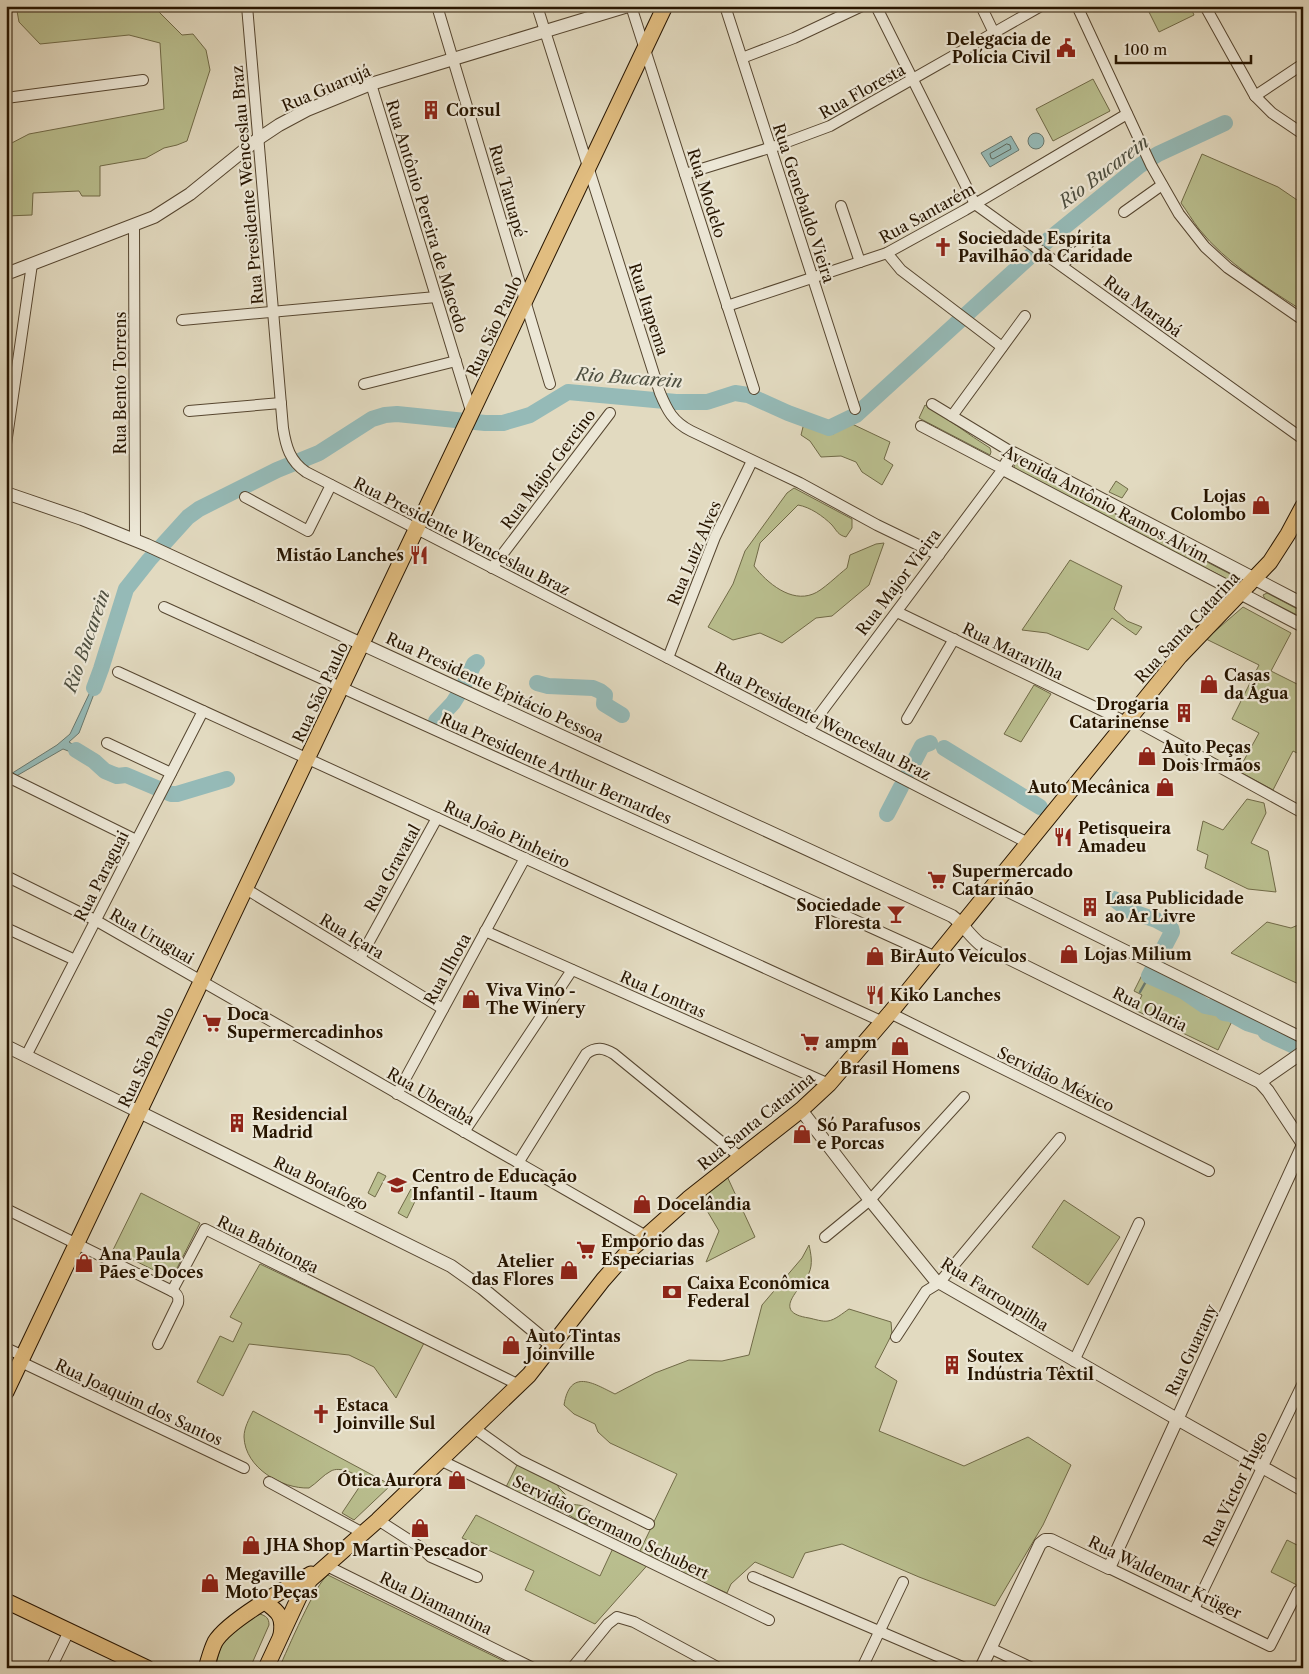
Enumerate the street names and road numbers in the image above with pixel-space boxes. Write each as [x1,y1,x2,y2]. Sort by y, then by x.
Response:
street label: Rua Floresta [815,59,909,123]
street label: Rua Guarujá [278,60,374,116]
street label: Rua Presidente Wenceslau Braz [227,64,267,306]
street label: Rua Antônio Pereira de Macedo [382,97,472,335]
street label: Rua Genebaldo Vieira [769,121,839,286]
street label: Rua Tatuapé [485,142,531,240]
street label: Rua Modelo [683,146,731,240]
street label: Rua Santarém [876,178,979,248]
street label: Rua Itapema [625,260,674,358]
street label: Rua Marabá [1100,271,1186,341]
street label: Rua São Paulo [462,272,526,380]
street label: Rua Bento Torrens [110,311,130,454]
street label: Rua Major Gercino [496,405,600,533]
street label: Avenida Antônio Ramos Alvim [998,440,1213,567]
street label: Rua Presidente Wenceslau Braz [350,473,574,599]
street label: Rua Luiz Alves [663,498,725,608]
street label: Rua Major Vieira [851,524,945,639]
street label: Rua Santa Catarina [1130,567,1244,687]
street label: Rua Maravilha [959,618,1067,684]
street label: Rua Presidente Epitácio Pessoa [383,628,608,747]
street label: Rua São Paulo [288,638,352,746]
street label: Rua Presidente Wenceslau Braz [711,658,935,784]
street label: Rua Presidente Arthur Bernardes [437,708,675,828]
street label: Rua João Pinheiro [440,796,574,872]
street label: Rua Gravatal [360,820,424,915]
street label: Rua Paraguai [69,827,133,925]
street label: Rua Uruguai [106,904,198,968]
street label: Rua Içara [316,909,388,963]
street label: Rua Ilhota [419,929,475,1008]
street label: Rua Lontras [617,966,709,1022]
street label: Rua Olaria [1109,982,1191,1036]
street label: Rua São Paulo [114,1003,178,1111]
street label: Servidão México [994,1042,1118,1116]
street label: Rua Uberaba [383,1063,479,1130]
street label: Rua Santa Catarina [693,1067,819,1174]
street label: Rua Botafogo [270,1152,372,1215]
street label: Rua Babitonga [214,1211,323,1277]
street label: Rua Farroupilha [937,1253,1053,1335]
street label: Rua Guarany [1161,1300,1221,1399]
street label: Rua Joaquim dos Santos [52,1354,226,1450]
street label: Rua Victor Hugo [1198,1428,1272,1550]
street label: Servidão Germano Schubert [510,1471,713,1583]
street label: Rua Waldemar Krüger [1085,1531,1245,1623]
street label: Rua Diamantina [376,1567,496,1639]

